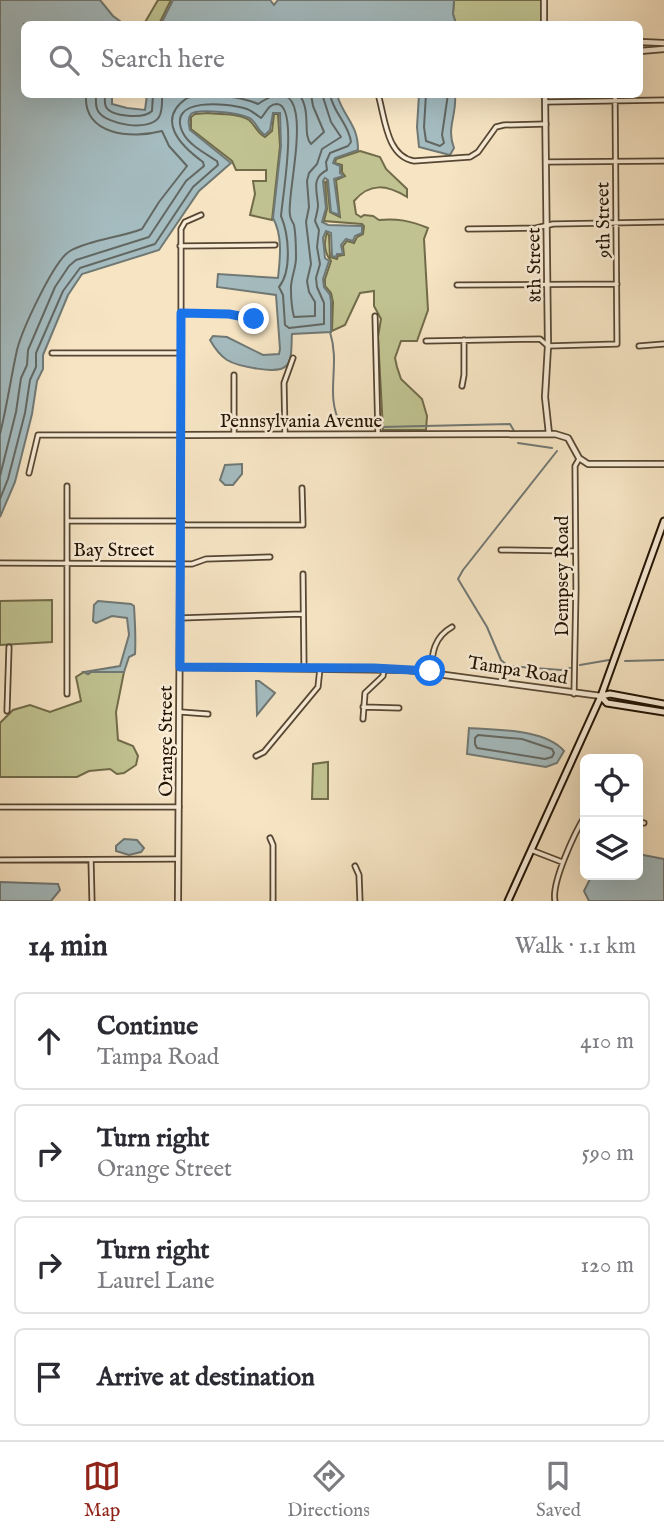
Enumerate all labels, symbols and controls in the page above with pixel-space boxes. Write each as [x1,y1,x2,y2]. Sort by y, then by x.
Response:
search box [21,21,643,98]
icon: search [45,41,83,79]
text: Search here [101,43,225,76]
street label: 9th Street [591,181,617,259]
street label: 8th Street [522,227,548,303]
route end [238,303,269,334]
street label: Pennsylvania Avenue [220,410,383,434]
street label: Dempsey Road [551,515,575,636]
street label: Bay Street [73,539,155,563]
street label: Tampa Road [466,651,570,691]
route start [414,655,445,686]
street label: Orange Street [155,685,179,797]
map controls [580,754,643,880]
button: locate [580,754,643,817]
button: layers [580,817,643,880]
text: 14 min [28,928,108,966]
text: Walk · 1.1 km [515,932,636,961]
text: Continue [97,1010,198,1043]
icon: ahead [30,1022,68,1060]
text: 410 m [580,1027,634,1056]
text: Tampa Road [97,1043,219,1072]
text: Turn right [97,1122,210,1155]
icon: right [30,1134,68,1172]
text: 590 m [582,1139,634,1168]
text: Orange Street [97,1155,232,1184]
text: Turn right [97,1234,210,1267]
icon: right [30,1246,68,1284]
text: 120 m [581,1251,634,1280]
text: Laurel Lane [97,1267,215,1296]
icon: arrive [30,1358,68,1396]
text: Arrive at destination [97,1361,315,1394]
tab: Map [83,1457,121,1523]
tab: Directions [287,1457,370,1523]
tab: Saved [536,1457,581,1523]

